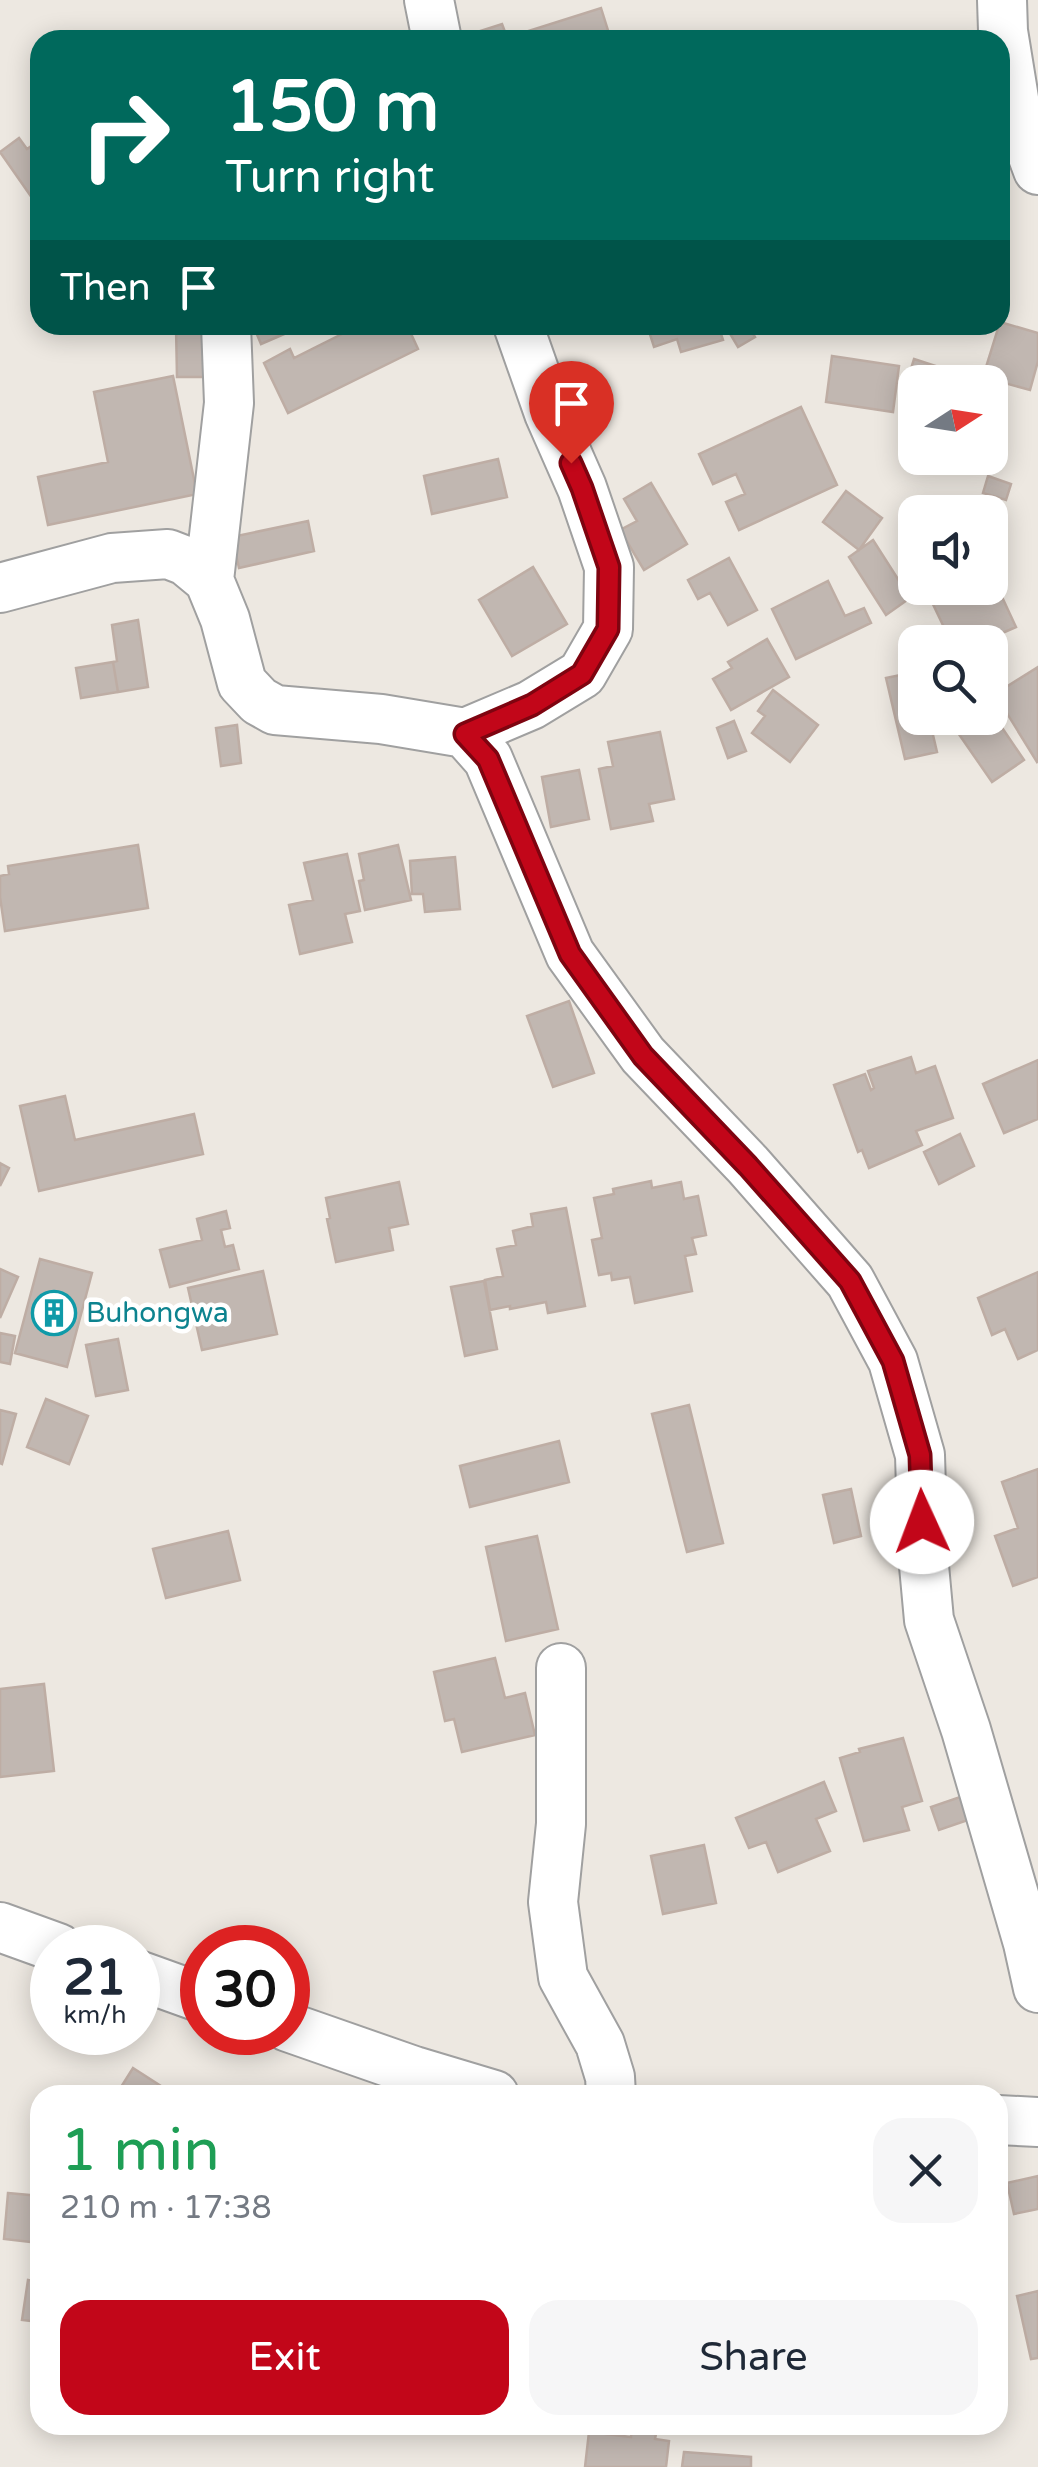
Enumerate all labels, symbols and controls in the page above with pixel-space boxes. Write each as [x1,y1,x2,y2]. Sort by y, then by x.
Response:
text: 150 m [225,66,439,150]
icon: right [60,70,190,200]
text: Turn right [225,151,434,205]
icon: arrive [171,260,226,315]
text: Then [60,265,151,311]
pin [529,361,614,464]
north arrow [898,365,1008,475]
map controls [898,365,1008,735]
icon: arrive [544,376,599,431]
button: sound [898,495,1008,605]
button: search [898,625,1008,735]
building icon: Buhongwa [31,1290,77,1336]
place label: Buhongwa [86,1296,229,1330]
position arrow [870,1470,974,1574]
speed limit sign: 30 [180,1925,310,2055]
text: 21 [64,1948,126,2008]
text: km/h [64,2000,126,2030]
text: 1 min [60,2115,220,2187]
button: close [873,2118,978,2223]
text: 210 m · 17:38 [60,2189,272,2227]
button: Exit [60,2300,509,2415]
button: Share [529,2300,978,2415]

